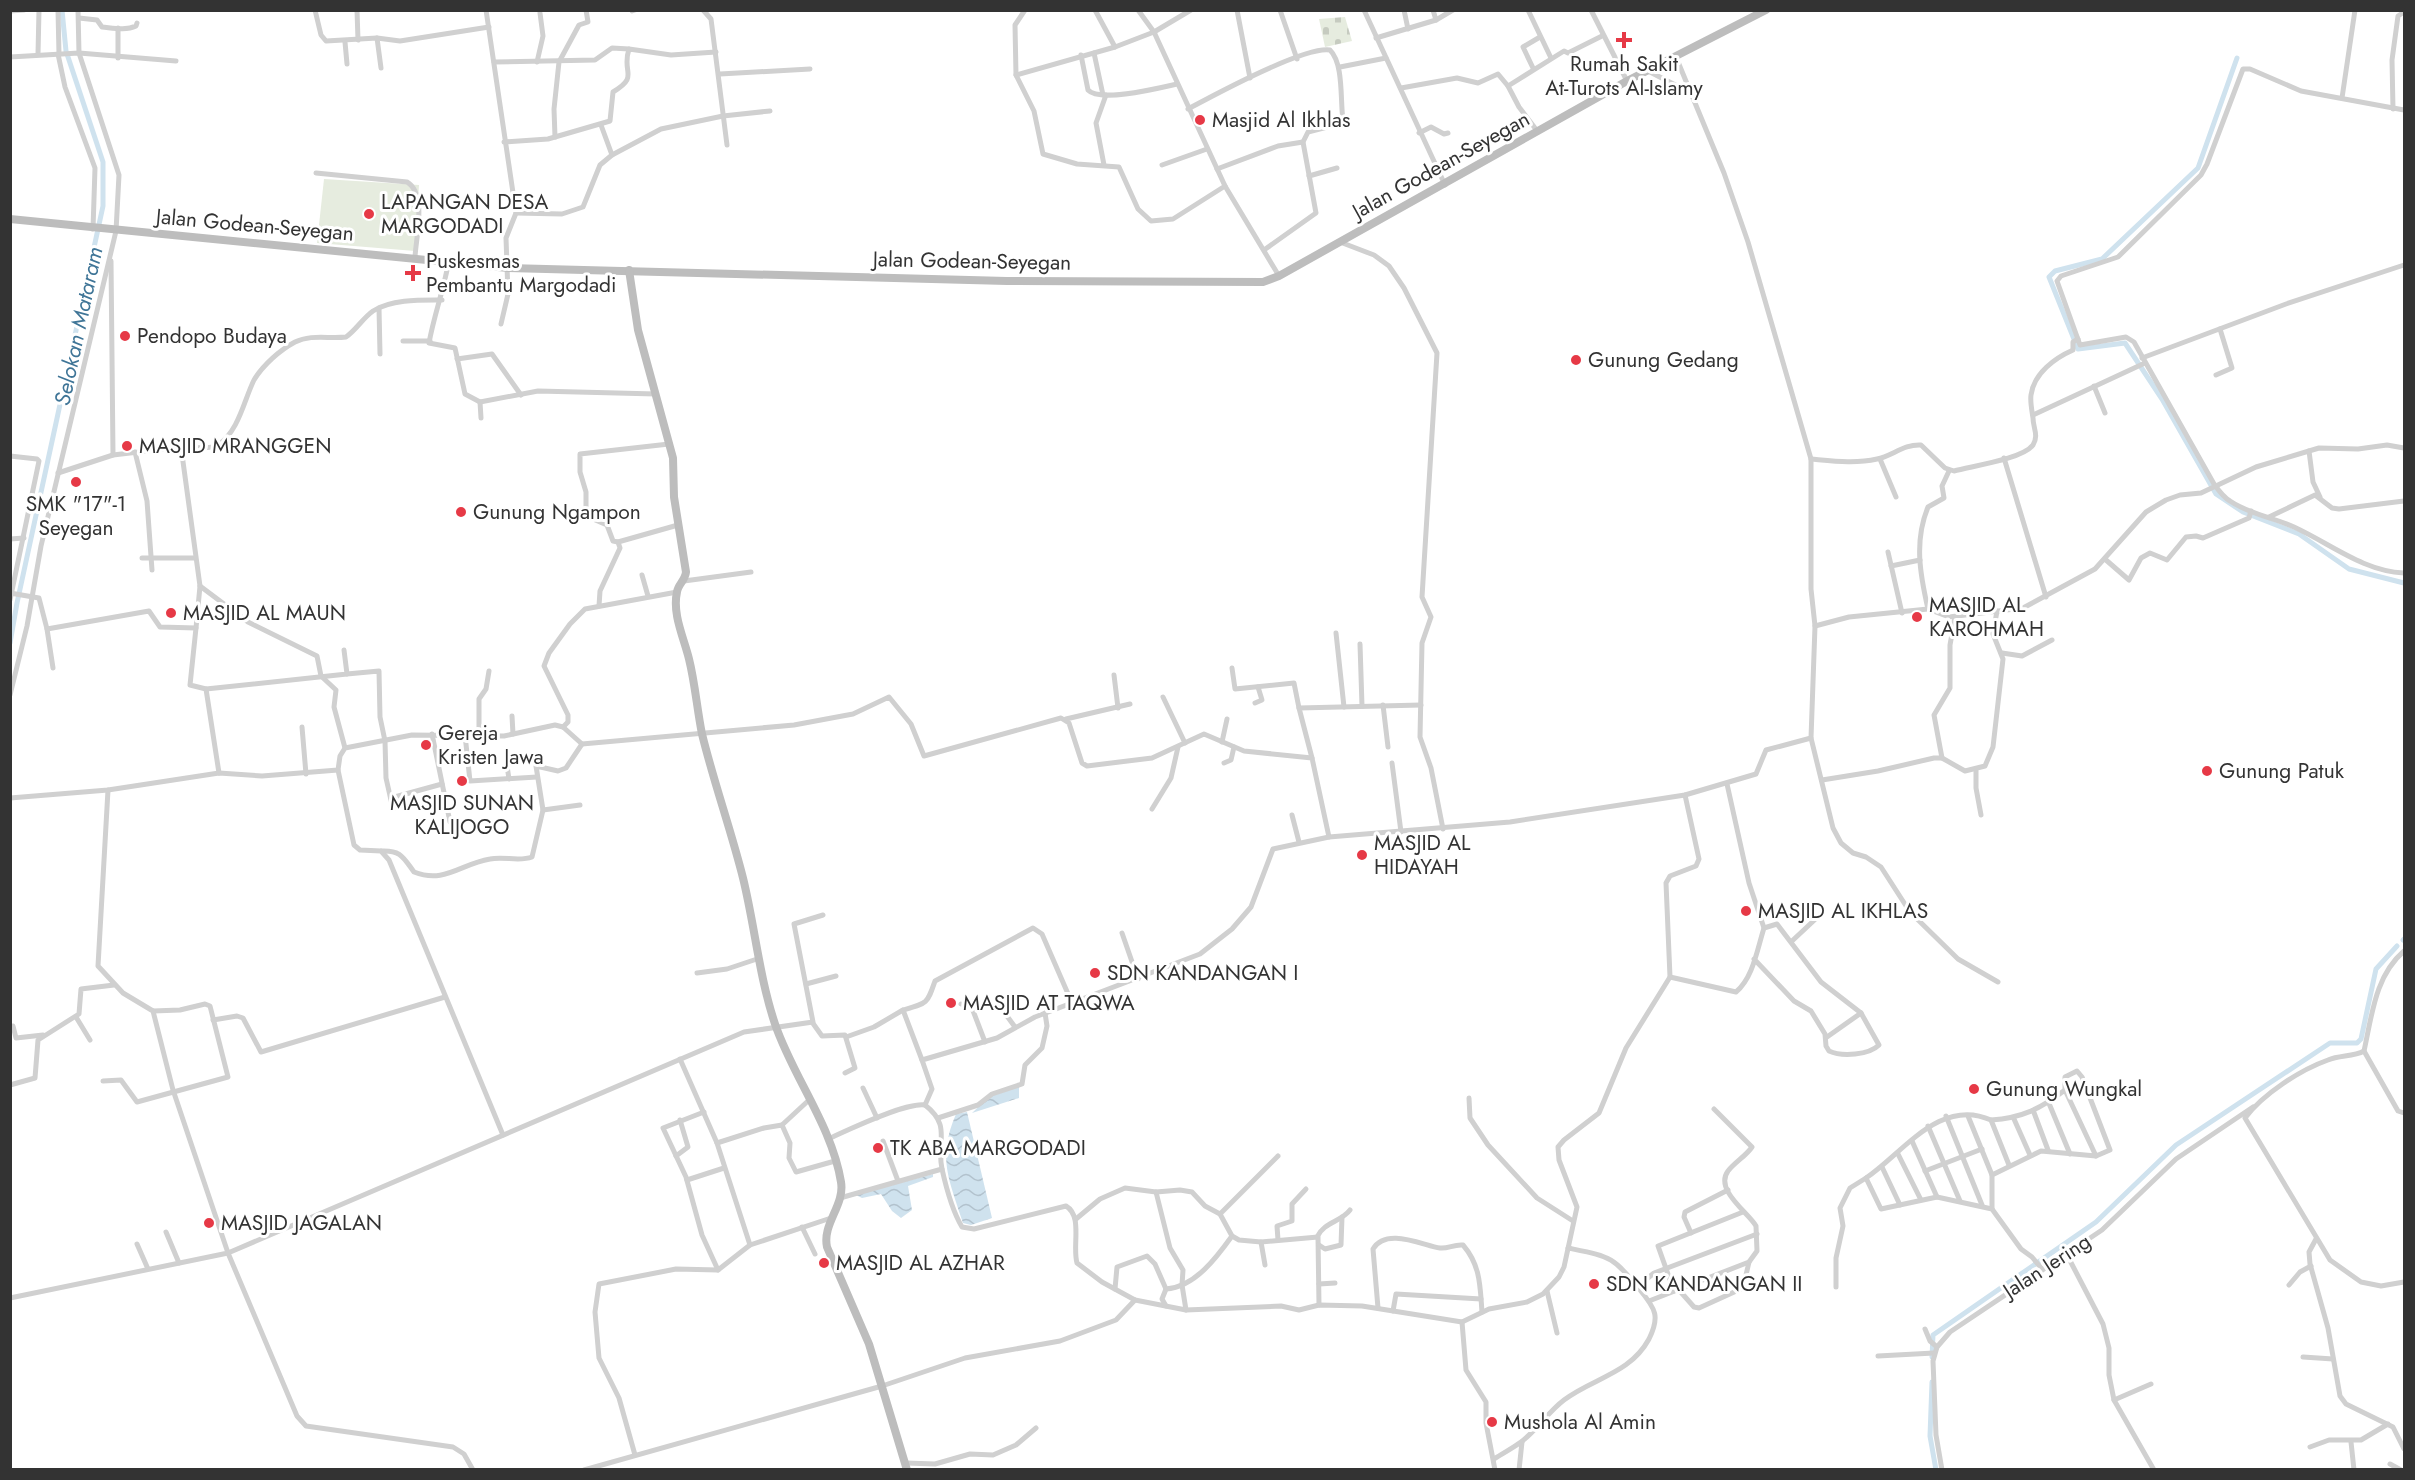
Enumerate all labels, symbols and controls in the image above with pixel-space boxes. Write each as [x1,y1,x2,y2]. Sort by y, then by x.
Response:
marker: Rumah Sakit At-Turots Al-Islamy [1615,31,1633,49]
place label: Rumah Sakit At-Turots Al-Islamy [1545,49,1704,103]
street label: Jalan Godean-Seyegan [1344,104,1535,228]
place label: Masjid Al Ikhlas [1212,105,1350,135]
marker: Masjid Al Ikhlas [1193,113,1207,127]
place label: LAPANGAN DESA MARGODADI [381,187,549,241]
street label: Jalan Godean-Seyegan [152,201,355,249]
marker: LAPANGAN DESA MARGODADI [362,207,376,221]
water label: Selokan Mataram [46,244,110,408]
street label: Jalan Godean-Seyegan [870,244,1071,278]
place label: Puskesmas Pembantu Margodadi [426,246,616,300]
marker: Puskesmas Pembantu Margodadi [404,264,422,282]
place label: Pendopo Budaya [137,321,287,351]
marker: Pendopo Budaya [118,329,132,343]
place label: Gunung Gedang [1588,345,1739,375]
marker: Gunung Gedang [1569,353,1583,367]
place label: MASJID MRANGGEN [139,431,331,461]
marker: MASJID MRANGGEN [120,439,134,453]
marker: SMK "17"-1 Seyegan [69,475,83,489]
place label: SMK "17"-1 Seyegan [26,489,126,543]
place label: Gunung Ngampon [473,497,641,527]
marker: Gunung Ngampon [454,505,468,519]
place label: MASJID AL KAROHMAH [1929,590,2044,644]
place label: MASJID AL MAUN [183,598,346,628]
marker: MASJID AL MAUN [164,606,178,620]
marker: MASJID AL KAROHMAH [1910,610,1924,624]
place label: Gereja Kristen Jawa [438,718,544,772]
marker: Gereja Kristen Jawa [419,738,433,752]
place label: Gunung Patuk [2219,756,2345,786]
marker: Gunung Patuk [2200,764,2214,778]
marker: MASJID SUNAN KALIJOGO [455,774,469,788]
place label: MASJID SUNAN KALIJOGO [390,788,534,842]
place label: MASJID AL HIDAYAH [1374,828,1471,882]
marker: MASJID AL HIDAYAH [1355,848,1369,862]
place label: MASJID AL IKHLAS [1758,896,1928,926]
marker: MASJID AL IKHLAS [1739,904,1753,918]
place label: SDN KANDANGAN I [1107,958,1298,988]
marker: SDN KANDANGAN I [1088,966,1102,980]
place label: MASJID AT TAQWA [963,988,1135,1018]
marker: MASJID AT TAQWA [944,996,958,1010]
place label: Gunung Wungkal [1986,1074,2142,1104]
marker: Gunung Wungkal [1967,1082,1981,1096]
place label: TK ABA MARGODADI [890,1133,1086,1163]
marker: TK ABA MARGODADI [871,1141,885,1155]
place label: MASJID JAGALAN [221,1208,382,1238]
marker: MASJID JAGALAN [202,1216,216,1230]
street label: Jalan Jering [1995,1226,2097,1307]
place label: MASJID AL AZHAR [836,1248,1005,1278]
marker: MASJID AL AZHAR [817,1256,831,1270]
place label: SDN KANDANGAN II [1606,1269,1803,1299]
marker: SDN KANDANGAN II [1587,1277,1601,1291]
place label: Mushola Al Amin [1504,1407,1656,1437]
marker: Mushola Al Amin [1485,1415,1499,1429]

